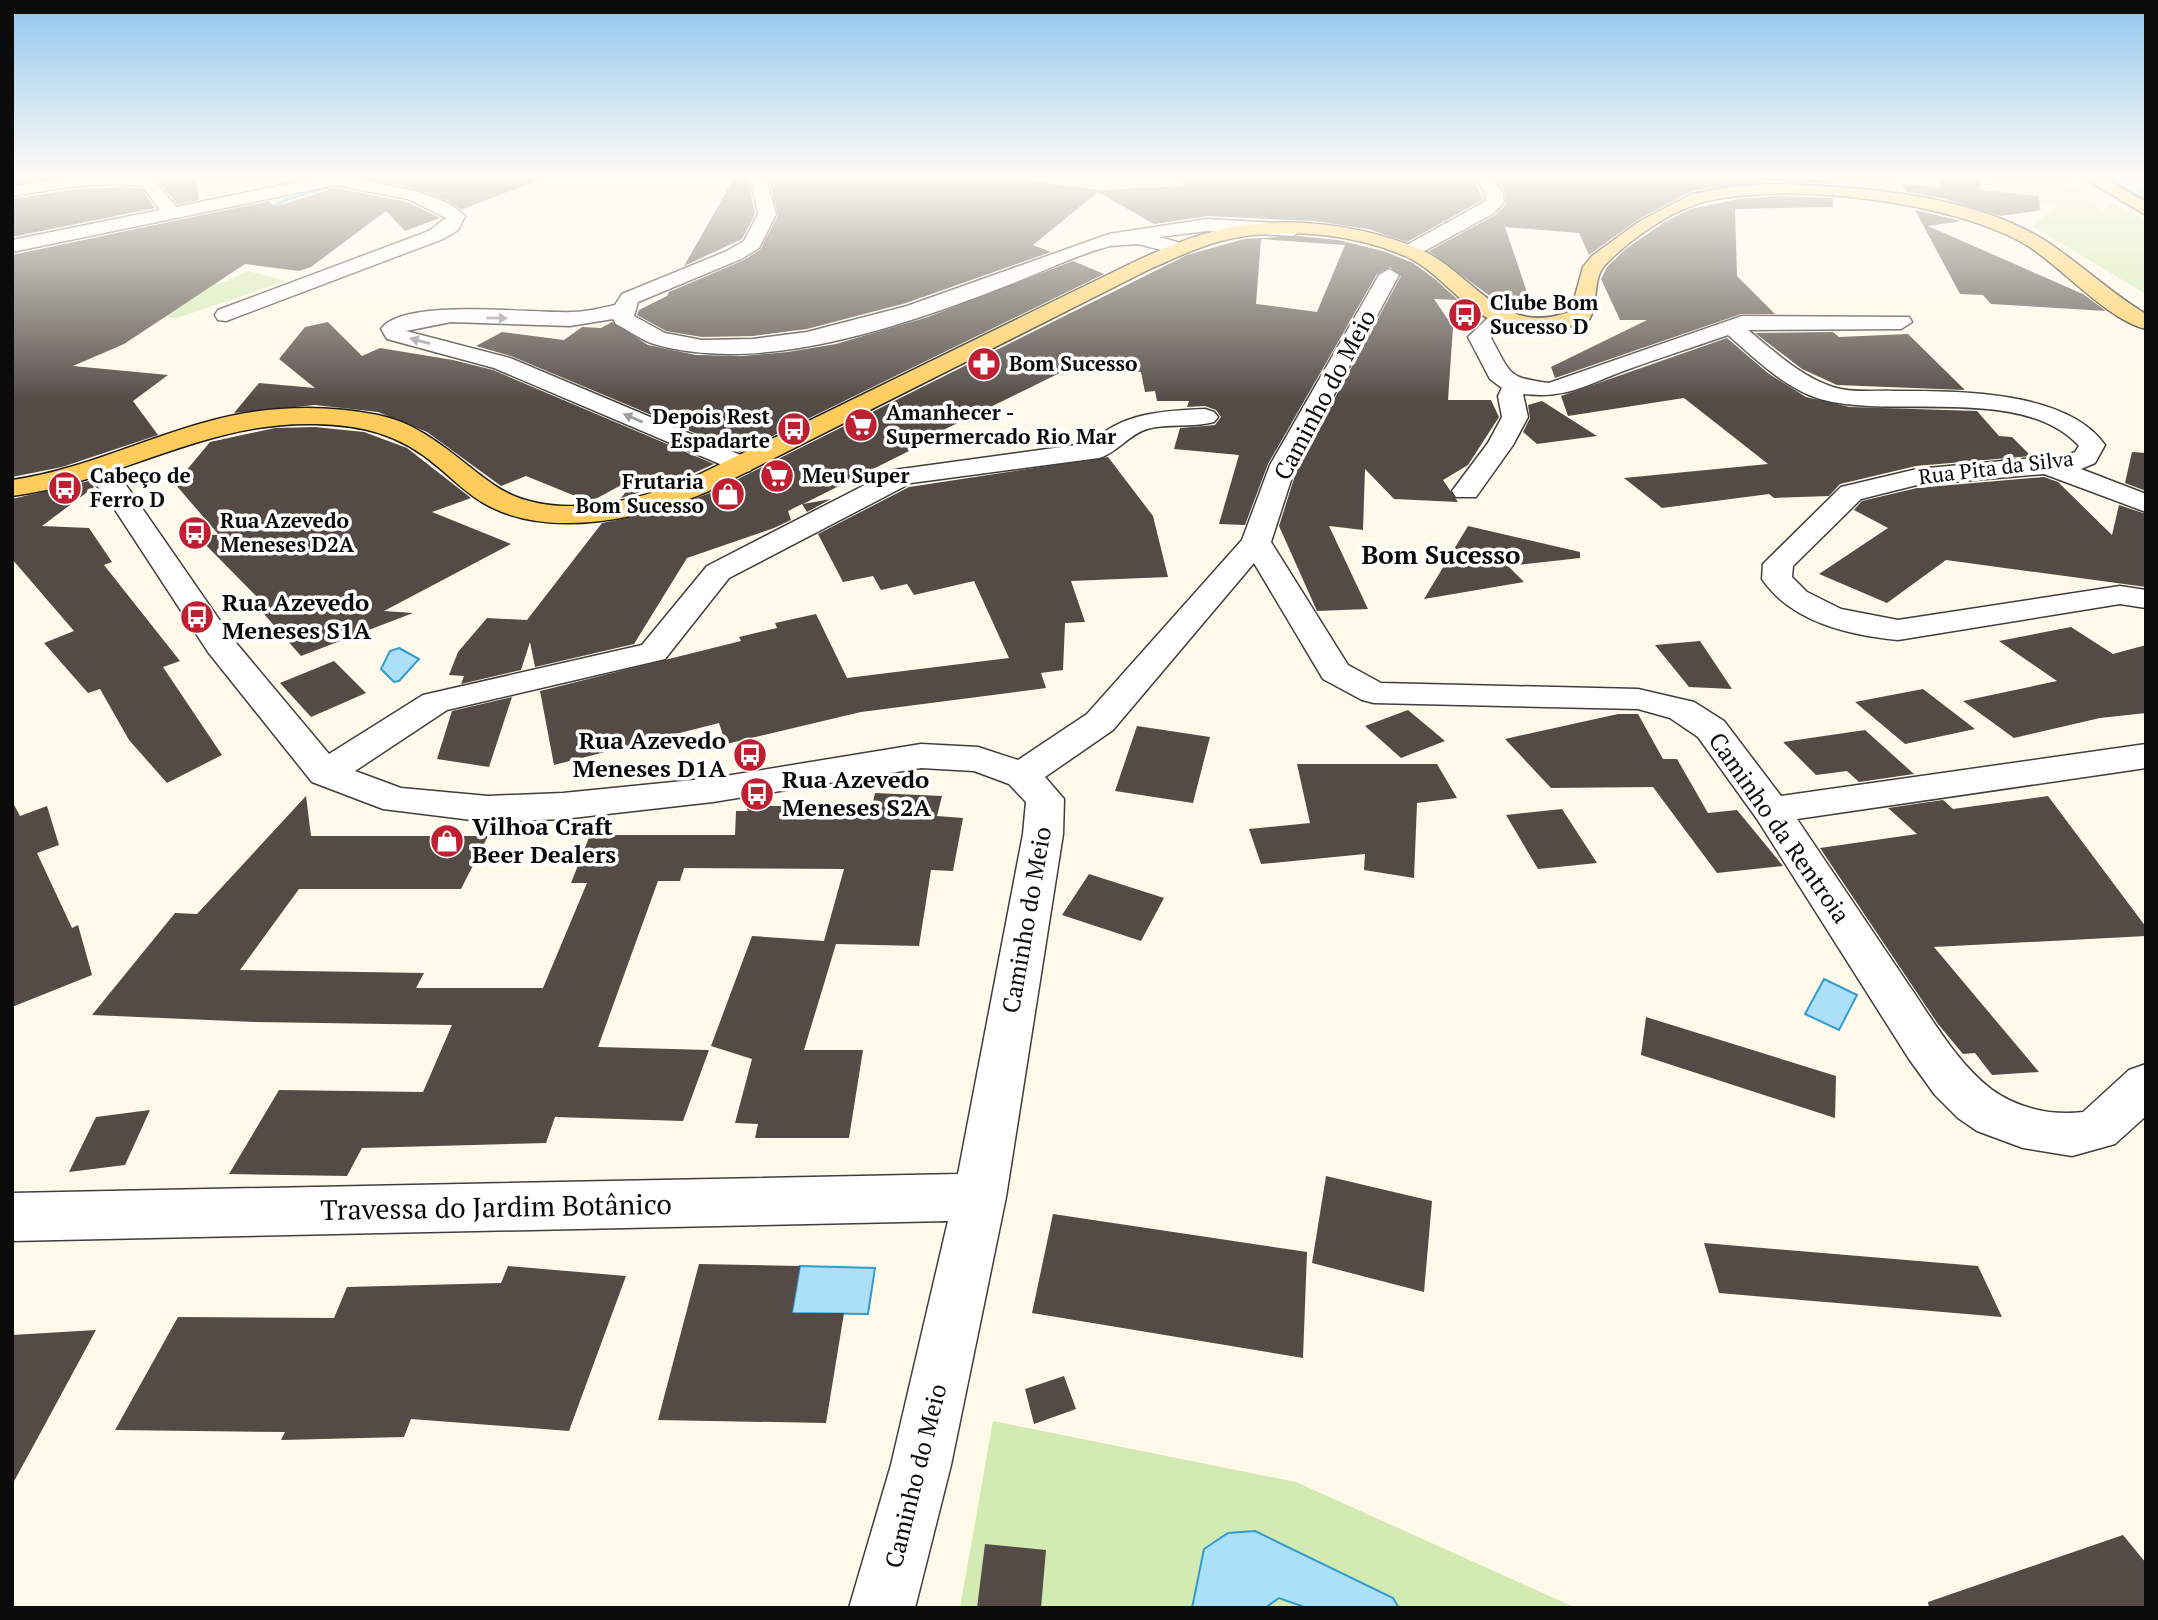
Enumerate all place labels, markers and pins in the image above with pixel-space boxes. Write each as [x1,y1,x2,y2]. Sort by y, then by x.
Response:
place label: Clube Bom Sucesso D [1490,288,1599,340]
bus stop icon: Clube Bom Sucesso D [1446,296,1484,334]
pharmacy icon: Bom Sucesso [965,345,1003,383]
place label: Bom Sucesso [1009,349,1138,377]
place label: Amanhecer - Supermercado Rio Mar [886,398,1116,450]
place label: Depois Rest Espadarte [653,402,771,454]
supermarket icon: Amanhecer - Supermercado Rio Mar [842,406,880,444]
bus stop icon: Depois Rest Espadarte [775,410,813,448]
supermarket icon: Meu Super [758,457,796,495]
place label: Cabeço de Ferro D [90,461,191,513]
place label: Meu Super [802,461,909,489]
place label: Frutaria Bom Sucesso [575,467,704,519]
bus stop icon: Cabeço de Ferro D [46,469,84,507]
shop icon: Frutaria Bom Sucesso [709,475,747,513]
place label: Rua Azevedo Meneses D2A [220,506,355,558]
bus stop icon: Rua Azevedo Meneses D2A [176,514,214,552]
place label: Rua Azevedo Meneses S1A [222,586,372,646]
bus stop icon: Rua Azevedo Meneses S1A [178,598,216,636]
place label: Rua Azevedo Meneses D1A [573,724,726,784]
bus stop icon: Rua Azevedo Meneses D1A [731,736,769,774]
place label: Rua Azevedo Meneses S2A [782,763,932,823]
bus stop icon: Rua Azevedo Meneses S2A [738,775,776,813]
place label: Vilhoa Craft Beer Dealers [472,810,616,870]
shop icon: Vilhoa Craft Beer Dealers [428,822,466,860]

